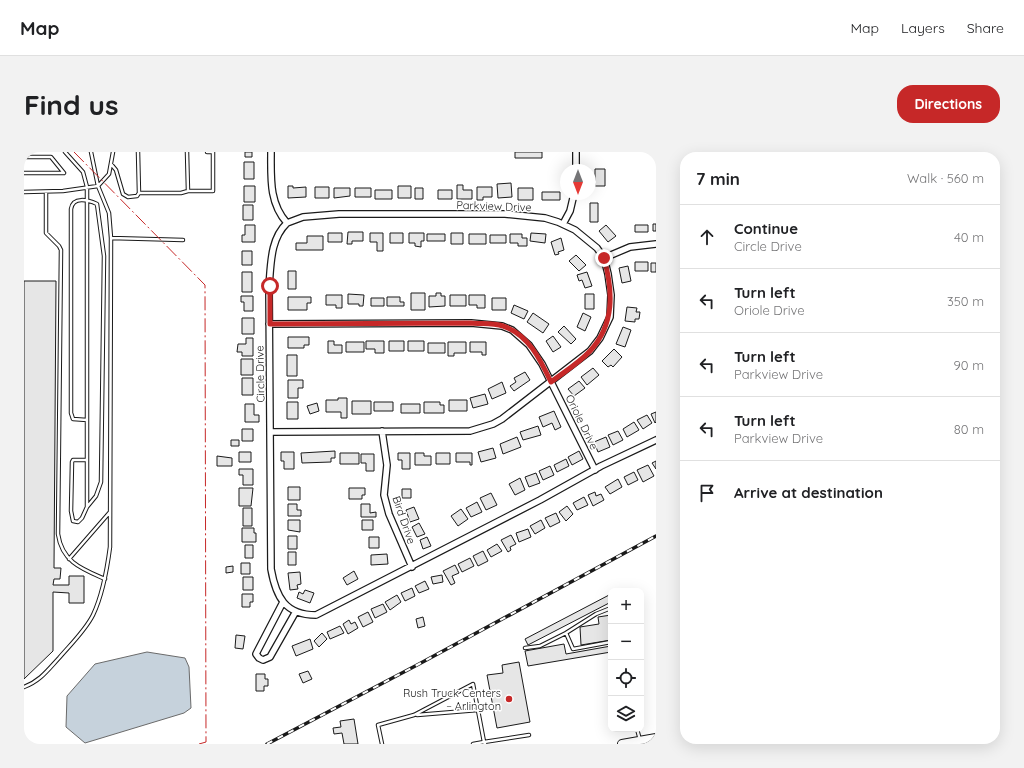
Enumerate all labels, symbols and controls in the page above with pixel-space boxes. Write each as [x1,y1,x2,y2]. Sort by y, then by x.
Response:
text: Map [20,16,59,40]
text: Map [850,19,879,37]
text: Layers [901,19,945,37]
text: Share [967,19,1004,37]
button: Directions [897,85,1000,123]
text: Find us [24,87,118,122]
north arrow [560,164,596,200]
text: 7 min [696,168,740,189]
text: Walk · 560 m [907,170,984,186]
street label: Parkview Drive [456,198,532,214]
text: Continue [734,219,798,238]
icon: ahead [696,226,718,248]
text: 40 m [954,229,984,245]
text: Circle Drive [734,238,802,254]
route end [595,249,613,267]
route start [261,277,279,295]
text: Turn left [734,283,796,302]
icon: left [696,290,718,312]
text: 350 m [947,293,984,309]
text: Oriole Drive [734,302,805,318]
street label: Circle Drive [253,345,267,403]
text: Turn left [734,347,796,366]
icon: left [696,354,718,376]
text: 90 m [954,357,984,373]
text: Parkview Drive [734,366,823,382]
street label: Oriole Drive [563,392,601,452]
text: Turn left [734,411,796,430]
icon: left [696,418,718,440]
text: 80 m [954,421,984,437]
text: Parkview Drive [734,430,823,446]
icon: arrive [696,482,718,504]
text: Arrive at destination [734,483,883,502]
street label: Bird Drive [389,494,419,546]
map controls [608,588,644,732]
button: + [608,588,644,624]
button: − [608,624,644,660]
button: locate [608,660,644,696]
place label: Rush Truck Centers – Arlington [403,686,501,713]
marker: Rush Truck Centers – Arlington [504,694,514,704]
button: layers [608,696,644,732]

